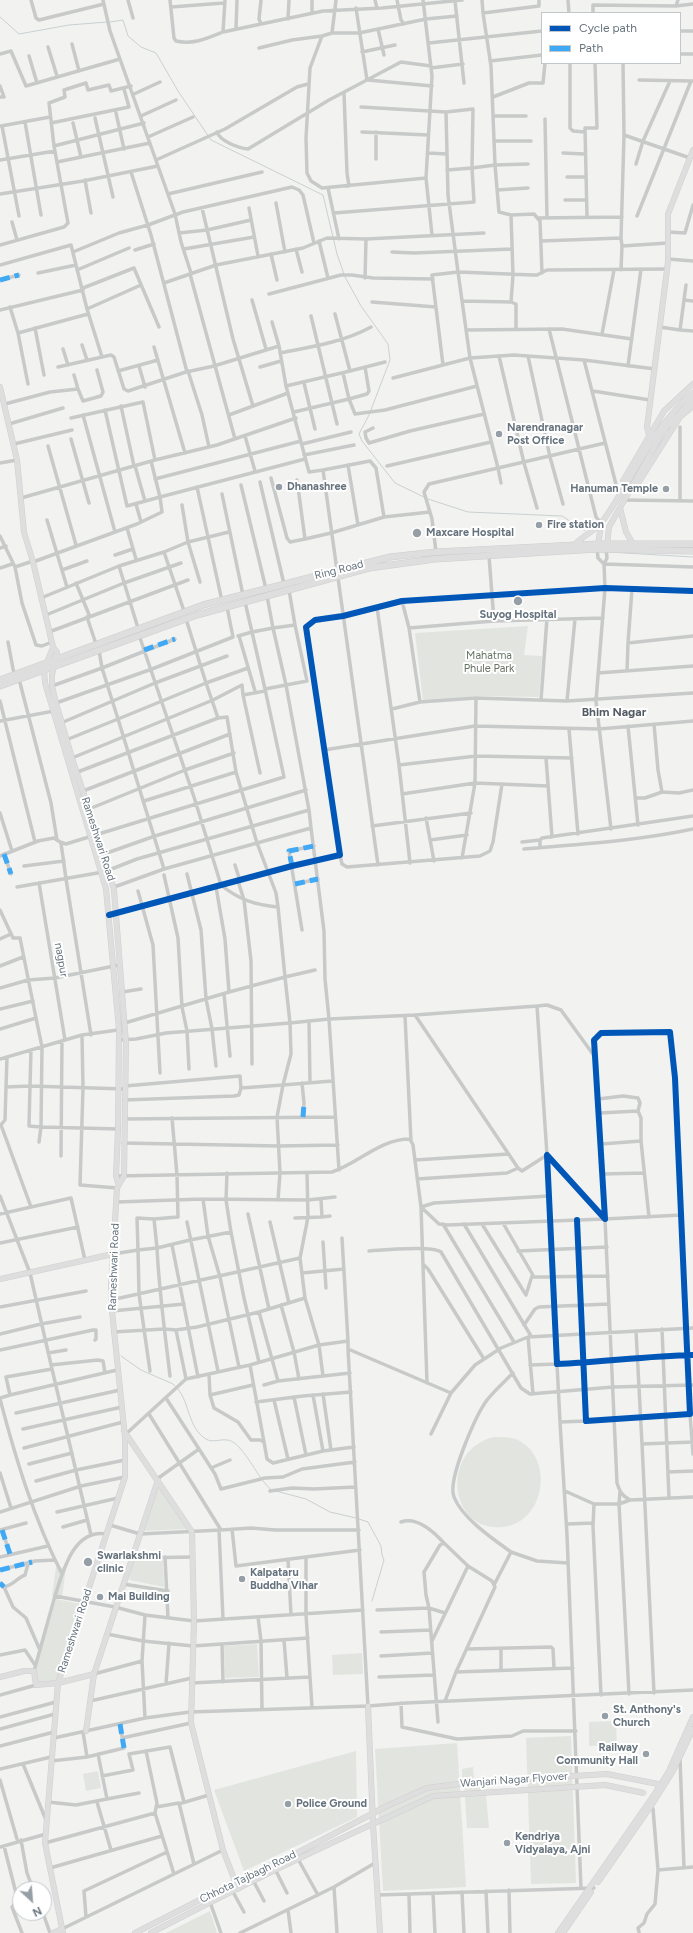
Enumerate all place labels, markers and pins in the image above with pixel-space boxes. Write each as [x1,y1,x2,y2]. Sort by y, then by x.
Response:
place label: Narendranagar Post Office [507,421,583,447]
marker: Narendranagar Post Office [494,429,504,439]
place label: Dhanashree [287,480,347,494]
marker: Dhanashree [274,482,284,492]
place label: Hanuman Temple [570,482,658,496]
marker: Hanuman Temple [661,484,671,494]
place label: Fire station [547,518,604,532]
marker: Fire station [534,520,544,530]
place label: Maxcare Hospital [426,526,514,540]
marker: Maxcare Hospital [411,527,423,539]
marker: Suyog Hospital [512,595,524,607]
place label: Suyog Hospital [480,608,556,622]
place label: Swarlakshmi clinic [97,1549,161,1575]
marker: Swarlakshmi clinic [82,1556,94,1568]
place label: Kalpataru Buddha Vihar [250,1566,318,1592]
marker: Kalpataru Buddha Vihar [237,1574,247,1584]
place label: Mai Building [108,1590,170,1604]
marker: Mai Building [95,1592,105,1602]
place label: St. Anthony's Church [613,1703,681,1729]
marker: St. Anthony's Church [600,1711,610,1721]
place label: Railway Community Hall [556,1741,638,1767]
marker: Railway Community Hall [641,1749,651,1759]
place label: Police Ground [296,1797,367,1811]
marker: Police Ground [283,1799,293,1809]
place label: Kendriya Vidyalaya, Ajni [515,1830,590,1856]
marker: Kendriya Vidyalaya, Ajni [502,1838,512,1848]

